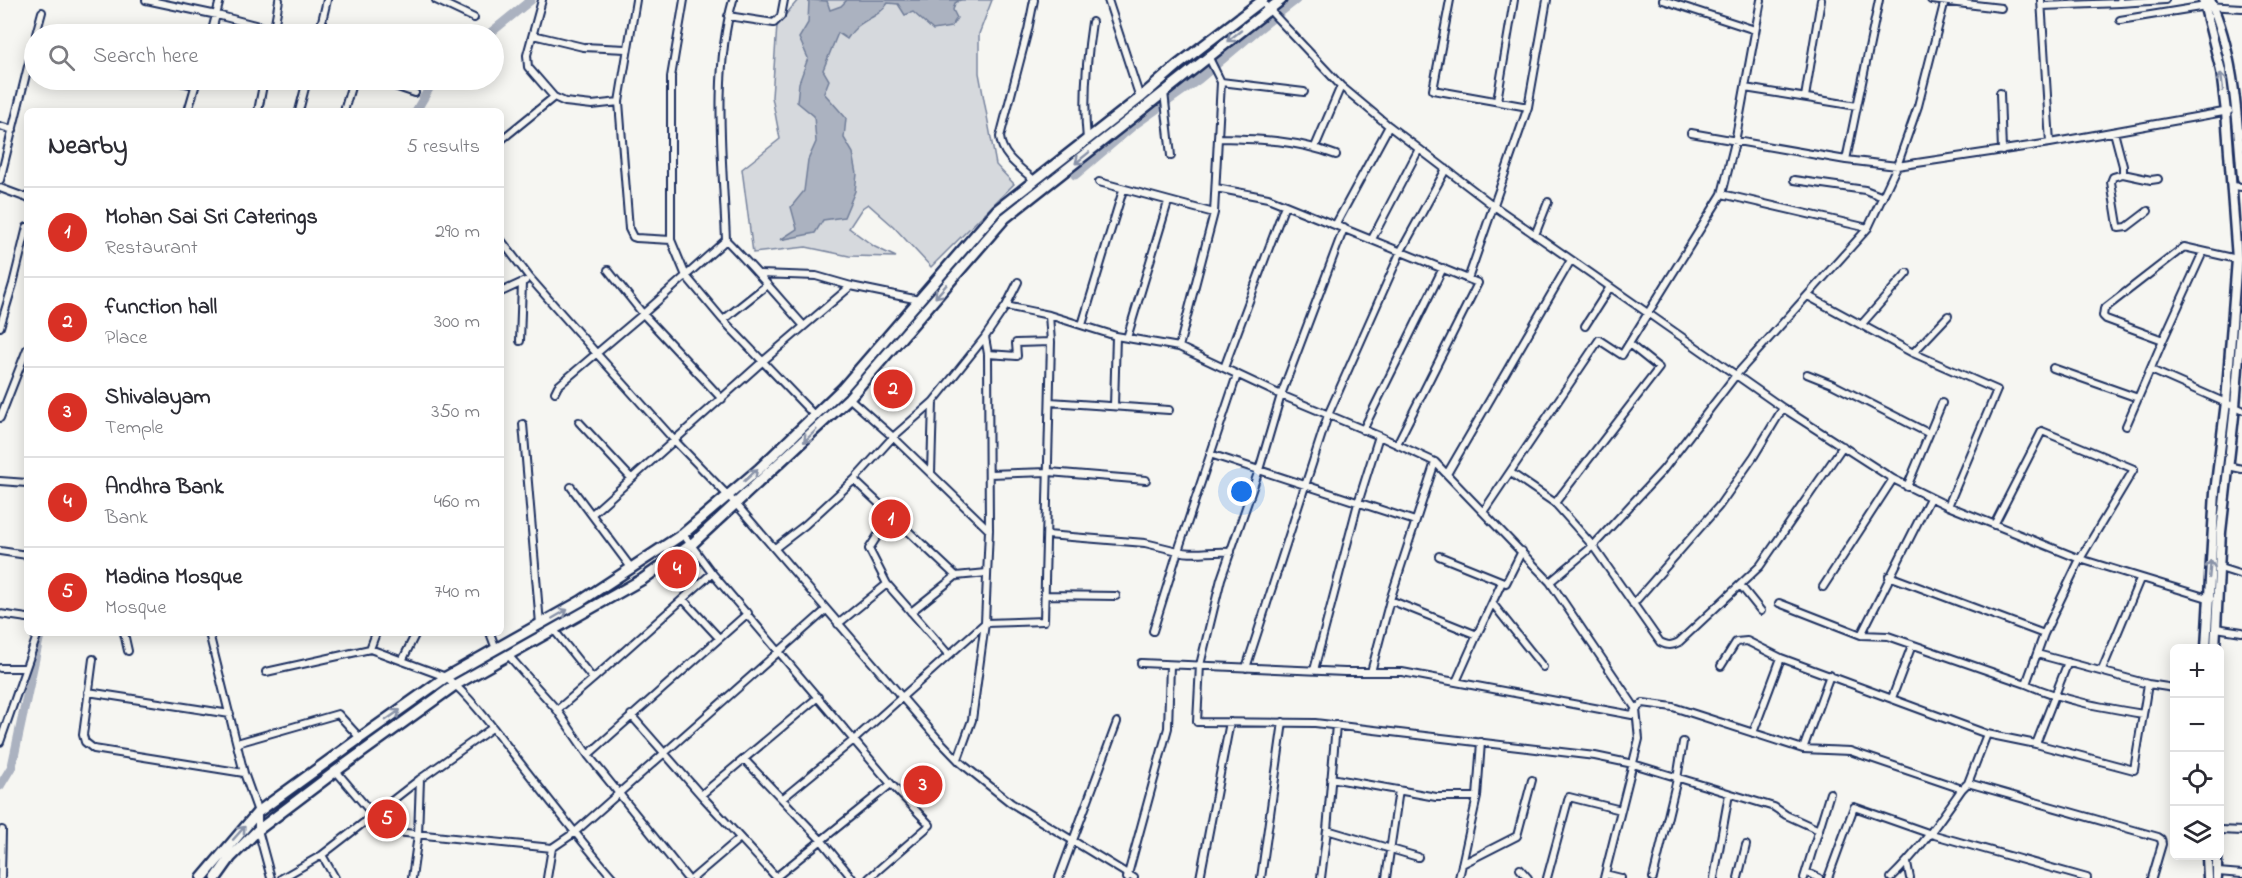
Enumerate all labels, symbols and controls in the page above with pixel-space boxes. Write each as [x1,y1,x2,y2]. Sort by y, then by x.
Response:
search box [24,24,504,90]
one-way arrow [1226,29,1242,42]
icon: search [45,41,78,74]
text: Search here [93,41,198,73]
one-way arrow [2217,73,2228,92]
text: Nearby [48,128,127,166]
text: 5 results [407,133,480,162]
one-way arrow [1075,151,1091,164]
text: Mohan Sai Sri Caterings [105,202,318,234]
text: 1 [64,218,71,247]
text: 290 m [435,218,480,247]
text: Restaurant [105,234,198,263]
one-way arrow [934,283,948,298]
text: function hall [105,292,217,324]
text: 2 [63,308,72,337]
text: 300 m [434,308,480,337]
text: Place [105,324,147,353]
pin: 2 [874,366,912,412]
text: Shivalayam [105,382,211,414]
text: 3 [63,398,72,427]
text: 350 m [431,398,480,427]
text: Temple [105,414,164,443]
one-way arrow [803,428,818,443]
one-way arrow [744,468,759,482]
text: Andhra Bank [105,472,224,504]
your location [1227,477,1256,506]
text: 4 [63,488,72,517]
text: 460 m [434,488,480,517]
pin: 1 [872,496,910,542]
text: Bank [105,504,148,533]
pin: 4 [658,546,696,592]
one-way arrow [2205,560,2216,580]
text: Madina Mosque [105,562,242,594]
text: 5 [62,578,73,607]
text: 740 m [434,578,480,607]
text: Mosque [105,594,166,623]
one-way arrow [551,607,568,619]
map controls [2170,644,2224,860]
button: + [2170,644,2224,698]
button: − [2170,698,2224,752]
one-way arrow [385,709,401,721]
button: locate [2170,752,2224,806]
pin: 3 [904,762,942,808]
pin: 5 [368,796,406,842]
button: layers [2170,806,2224,860]
one-way arrow [232,826,246,841]

